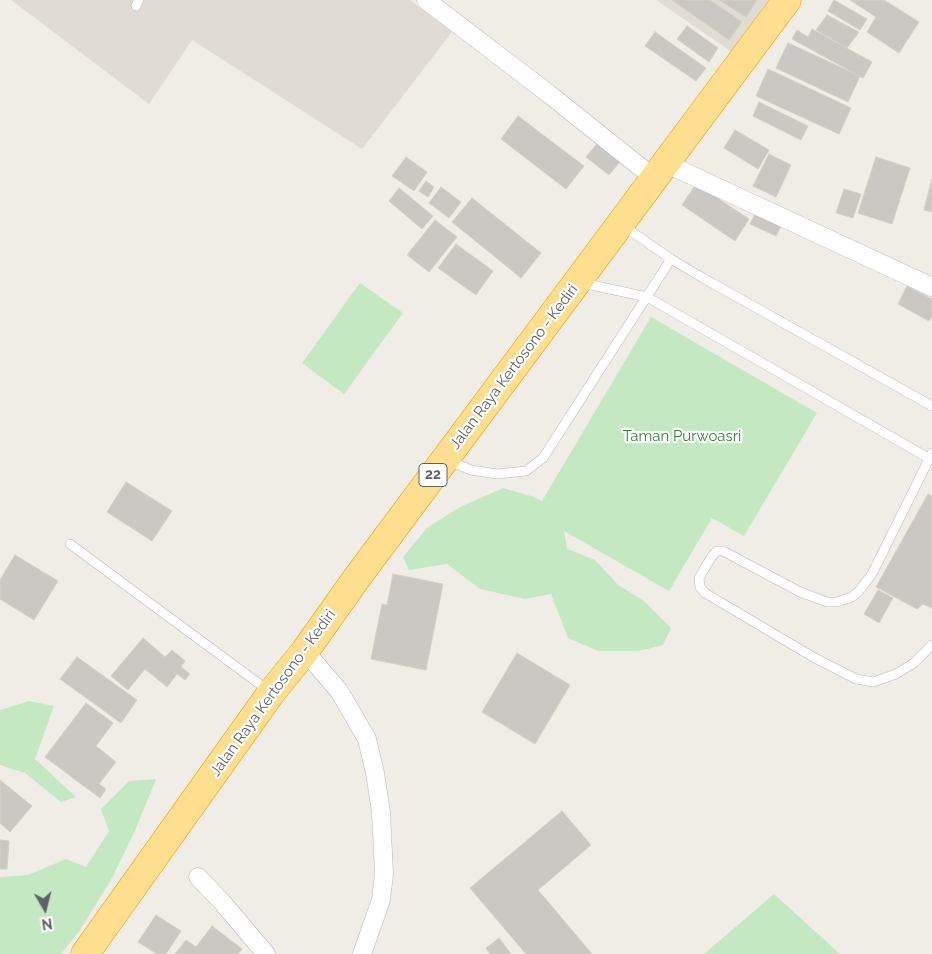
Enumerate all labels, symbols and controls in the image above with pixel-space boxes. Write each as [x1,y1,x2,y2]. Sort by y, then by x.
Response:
street label: Jalan Raya Kertosono - Kediri [446,281,582,453]
park label: Taman Purwoasri [623,427,741,445]
road number: 22 [419,464,447,486]
street label: Jalan Raya Kertosono - Kediri [206,606,340,780]
north arrow [20,884,70,934]
text: N [41,915,53,933]

